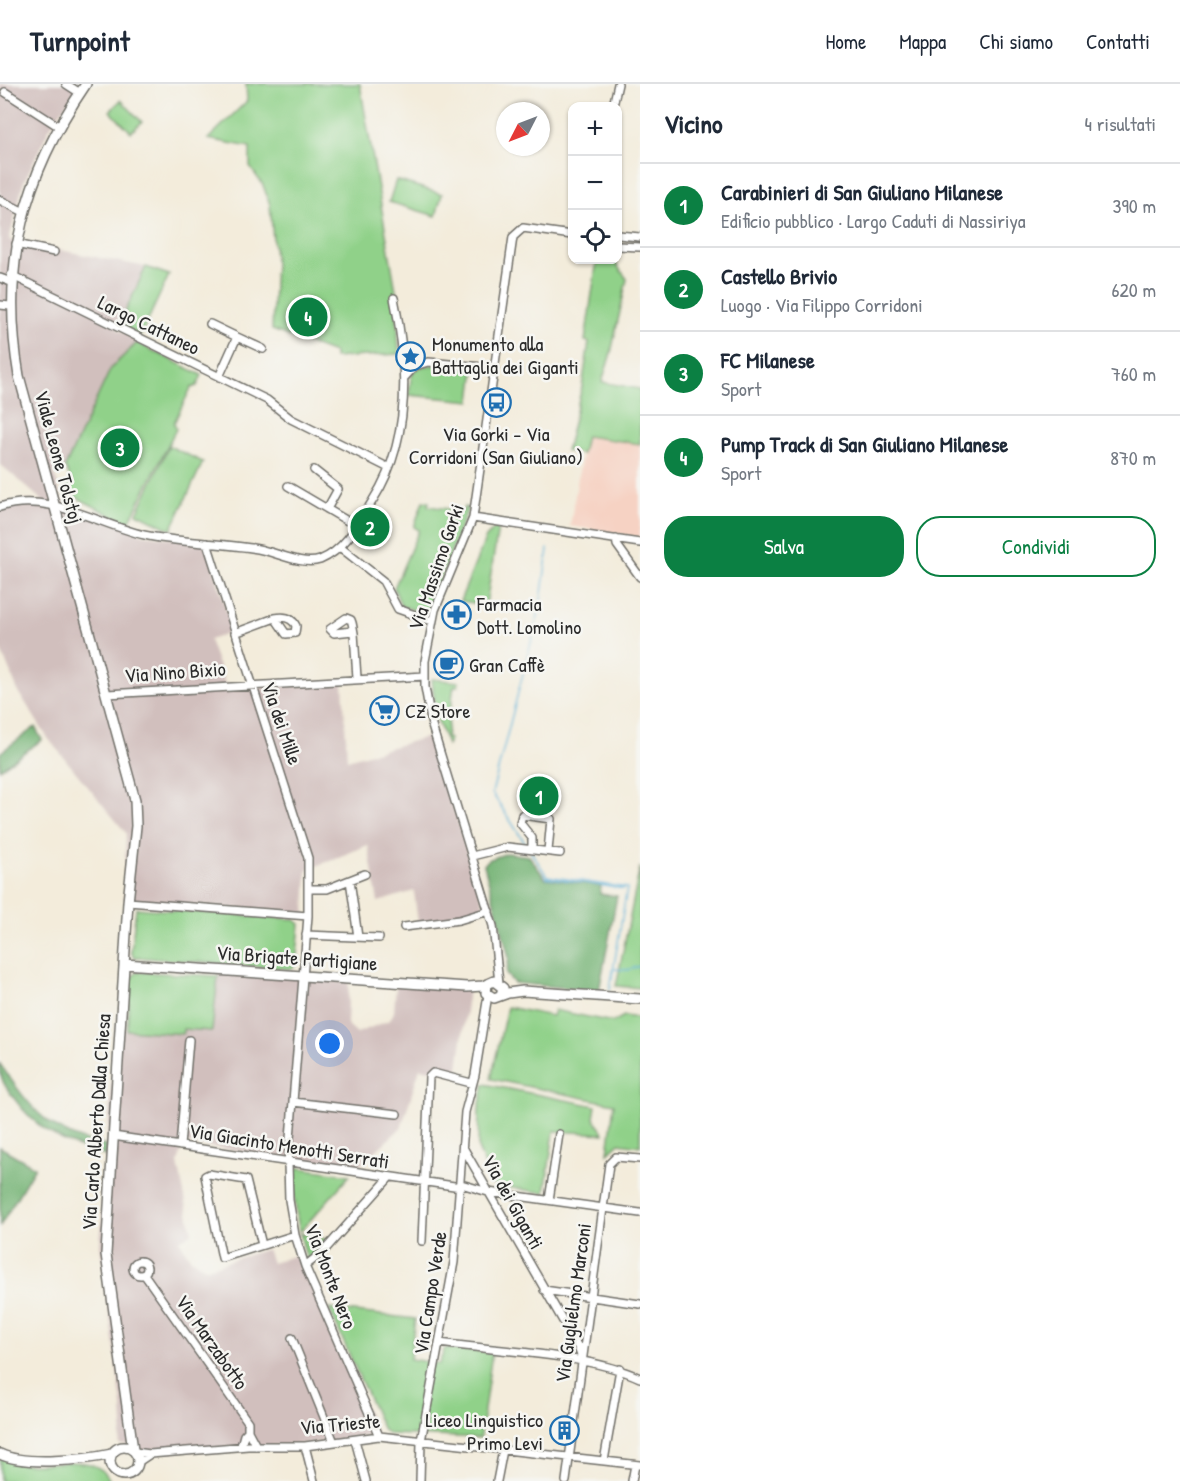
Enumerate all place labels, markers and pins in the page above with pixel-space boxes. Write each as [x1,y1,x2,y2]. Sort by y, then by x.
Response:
pin: 4 [288,294,328,340]
place label: Monumento alla Battaglia dei Giganti [432,330,579,380]
place icon: Monumento alla Battaglia dei Giganti [395,340,427,372]
bus stop icon: Via Gorki - Via Corridoni (San Giuliano) [480,387,512,419]
place label: Via Gorki - Via Corridoni (San Giuliano) [409,420,583,470]
pin: 3 [100,426,140,470]
pin: 2 [350,504,389,550]
place label: Farmacia Dott. Lomolino [476,590,581,640]
pharmacy icon: Farmacia Dott. Lomolino [440,599,472,631]
cafe icon: Gran Caffè [432,649,464,681]
place label: Gran Caffè [469,651,545,678]
supermarket icon: CZ Store [368,695,400,727]
place label: CZ Store [405,697,471,724]
pin: 1 [520,774,558,818]
place label: Liceo Linguistico Primo Levi [425,1406,543,1456]
building icon: Liceo Linguistico Primo Levi [548,1415,580,1447]

